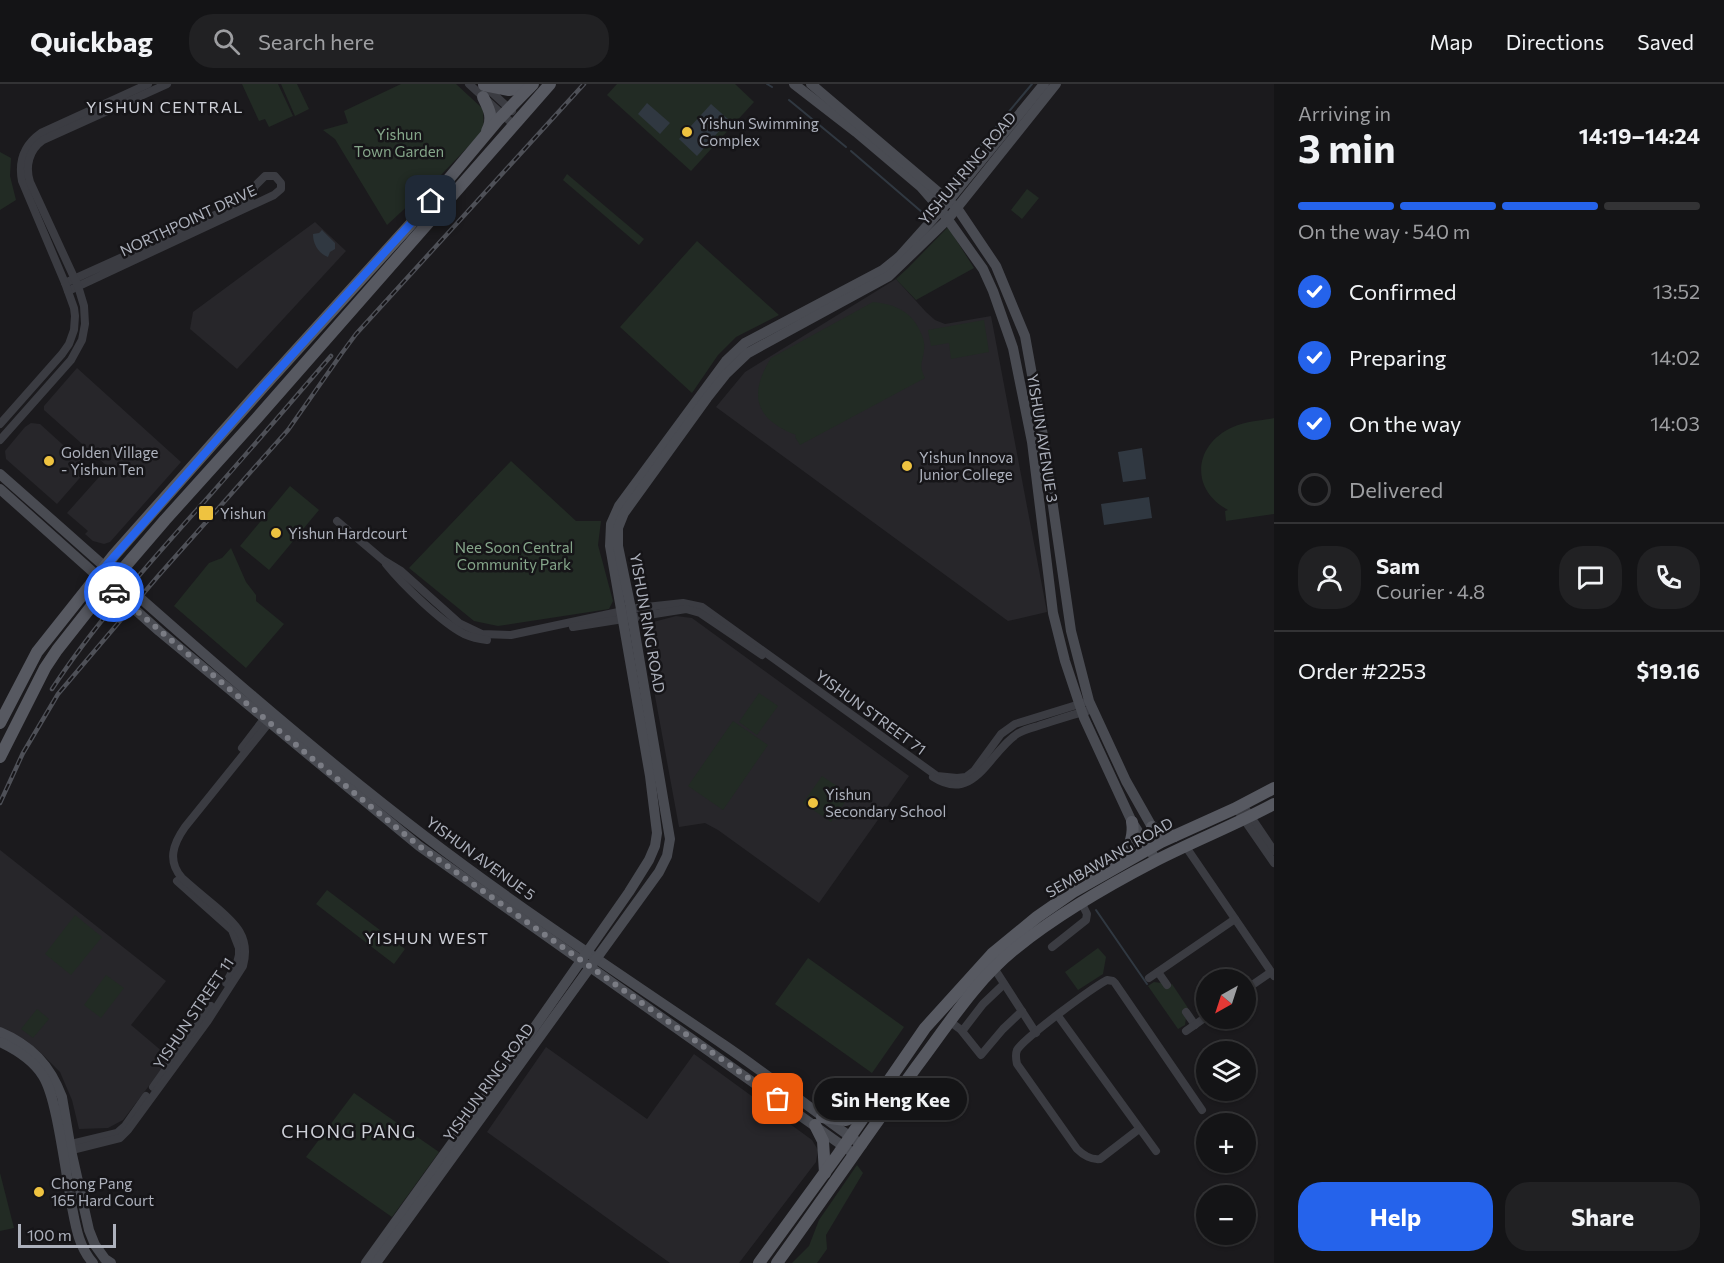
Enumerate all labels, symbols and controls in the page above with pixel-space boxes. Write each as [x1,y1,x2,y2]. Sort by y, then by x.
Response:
search box [189,14,609,68]
text: Quickbag [30,24,153,58]
icon: search [210,25,243,58]
text: Search here [258,28,374,55]
text: Map [1430,29,1473,54]
text: Directions [1506,29,1604,54]
text: Saved [1637,29,1694,54]
district label: YISHUN CENTRAL [86,97,244,116]
text: Arriving in [1298,101,1391,125]
street label: YISHUN RING ROAD [915,108,1019,228]
place label: Yishun Swimming Complex [699,114,819,149]
text: 14:19–14:24 [1579,122,1700,149]
text: 3 min [1298,123,1396,171]
park label: Yishun Town Garden [354,125,444,160]
marker: Yishun Swimming Complex [680,125,694,139]
pin [405,175,456,226]
street label: NORTHPOINT DRIVE [117,180,259,259]
icon: home [414,184,447,217]
text: On the way · 540 m [1298,219,1470,243]
icon: check [1298,275,1331,308]
text: Confirmed [1349,278,1456,305]
text: 13:52 [1653,279,1700,303]
icon: check [1298,341,1331,374]
text: Preparing [1349,344,1446,371]
text: 14:02 [1651,345,1700,369]
street label: YISHUN AVENUE 3 [1024,372,1062,504]
icon: check [1298,407,1331,440]
text: On the way [1349,410,1461,437]
text: 14:03 [1650,411,1700,435]
place label: Golden Village - Yishun Ten [61,443,158,478]
place label: Yishun Innova Junior College [919,448,1013,483]
marker: Golden Village - Yishun Ten [42,454,56,468]
marker: Yishun Innova Junior College [900,459,914,473]
text: Delivered [1349,476,1443,503]
marker: Yishun [197,504,215,522]
place label: Yishun [220,504,266,522]
place label: Yishun Hardcourt [288,524,407,542]
marker: Yishun Hardcourt [269,526,283,540]
park label: Nee Soon Central Community Park [455,538,573,573]
button: person [1298,546,1361,609]
button: chat [1559,546,1622,609]
button: phone [1637,546,1700,609]
street label: YISHUN RING ROAD [627,552,669,694]
text: Sam [1376,552,1420,579]
courier [84,562,144,622]
icon: car [98,576,131,609]
text: Courier · 4.8 [1376,579,1485,603]
text: Order #2253 [1298,657,1426,684]
text: $19.16 [1636,657,1700,684]
street label: YISHUN STREET 71 [812,666,930,758]
place label: Yishun Secondary School [825,785,946,820]
marker: Yishun Secondary School [806,796,820,810]
street label: YISHUN AVENUE 5 [423,812,539,904]
street label: SEMBAWANG ROAD [1042,813,1176,901]
district label: YISHUN WEST [365,928,489,947]
street label: YISHUN STREET 11 [149,954,237,1072]
north arrow [1196,969,1256,1029]
map controls [1196,969,1256,1245]
street label: YISHUN RING ROAD [439,1019,537,1145]
button: layers [1196,1041,1256,1101]
pin [752,1073,803,1124]
callout: Sin Heng Kee [814,1078,967,1120]
icon: bag [761,1082,794,1115]
text: Sin Heng Kee [831,1087,950,1111]
button: + [1196,1113,1256,1173]
district label: CHONG PANG [281,1120,417,1142]
place label: Chong Pang 165 Hard Court [51,1174,154,1209]
button: Help [1298,1182,1493,1251]
button: Share [1505,1182,1700,1251]
marker: Chong Pang 165 Hard Court [32,1185,46,1199]
button: − [1196,1185,1256,1245]
scale bar [18,1221,116,1248]
text: 100 m [27,1225,72,1244]

